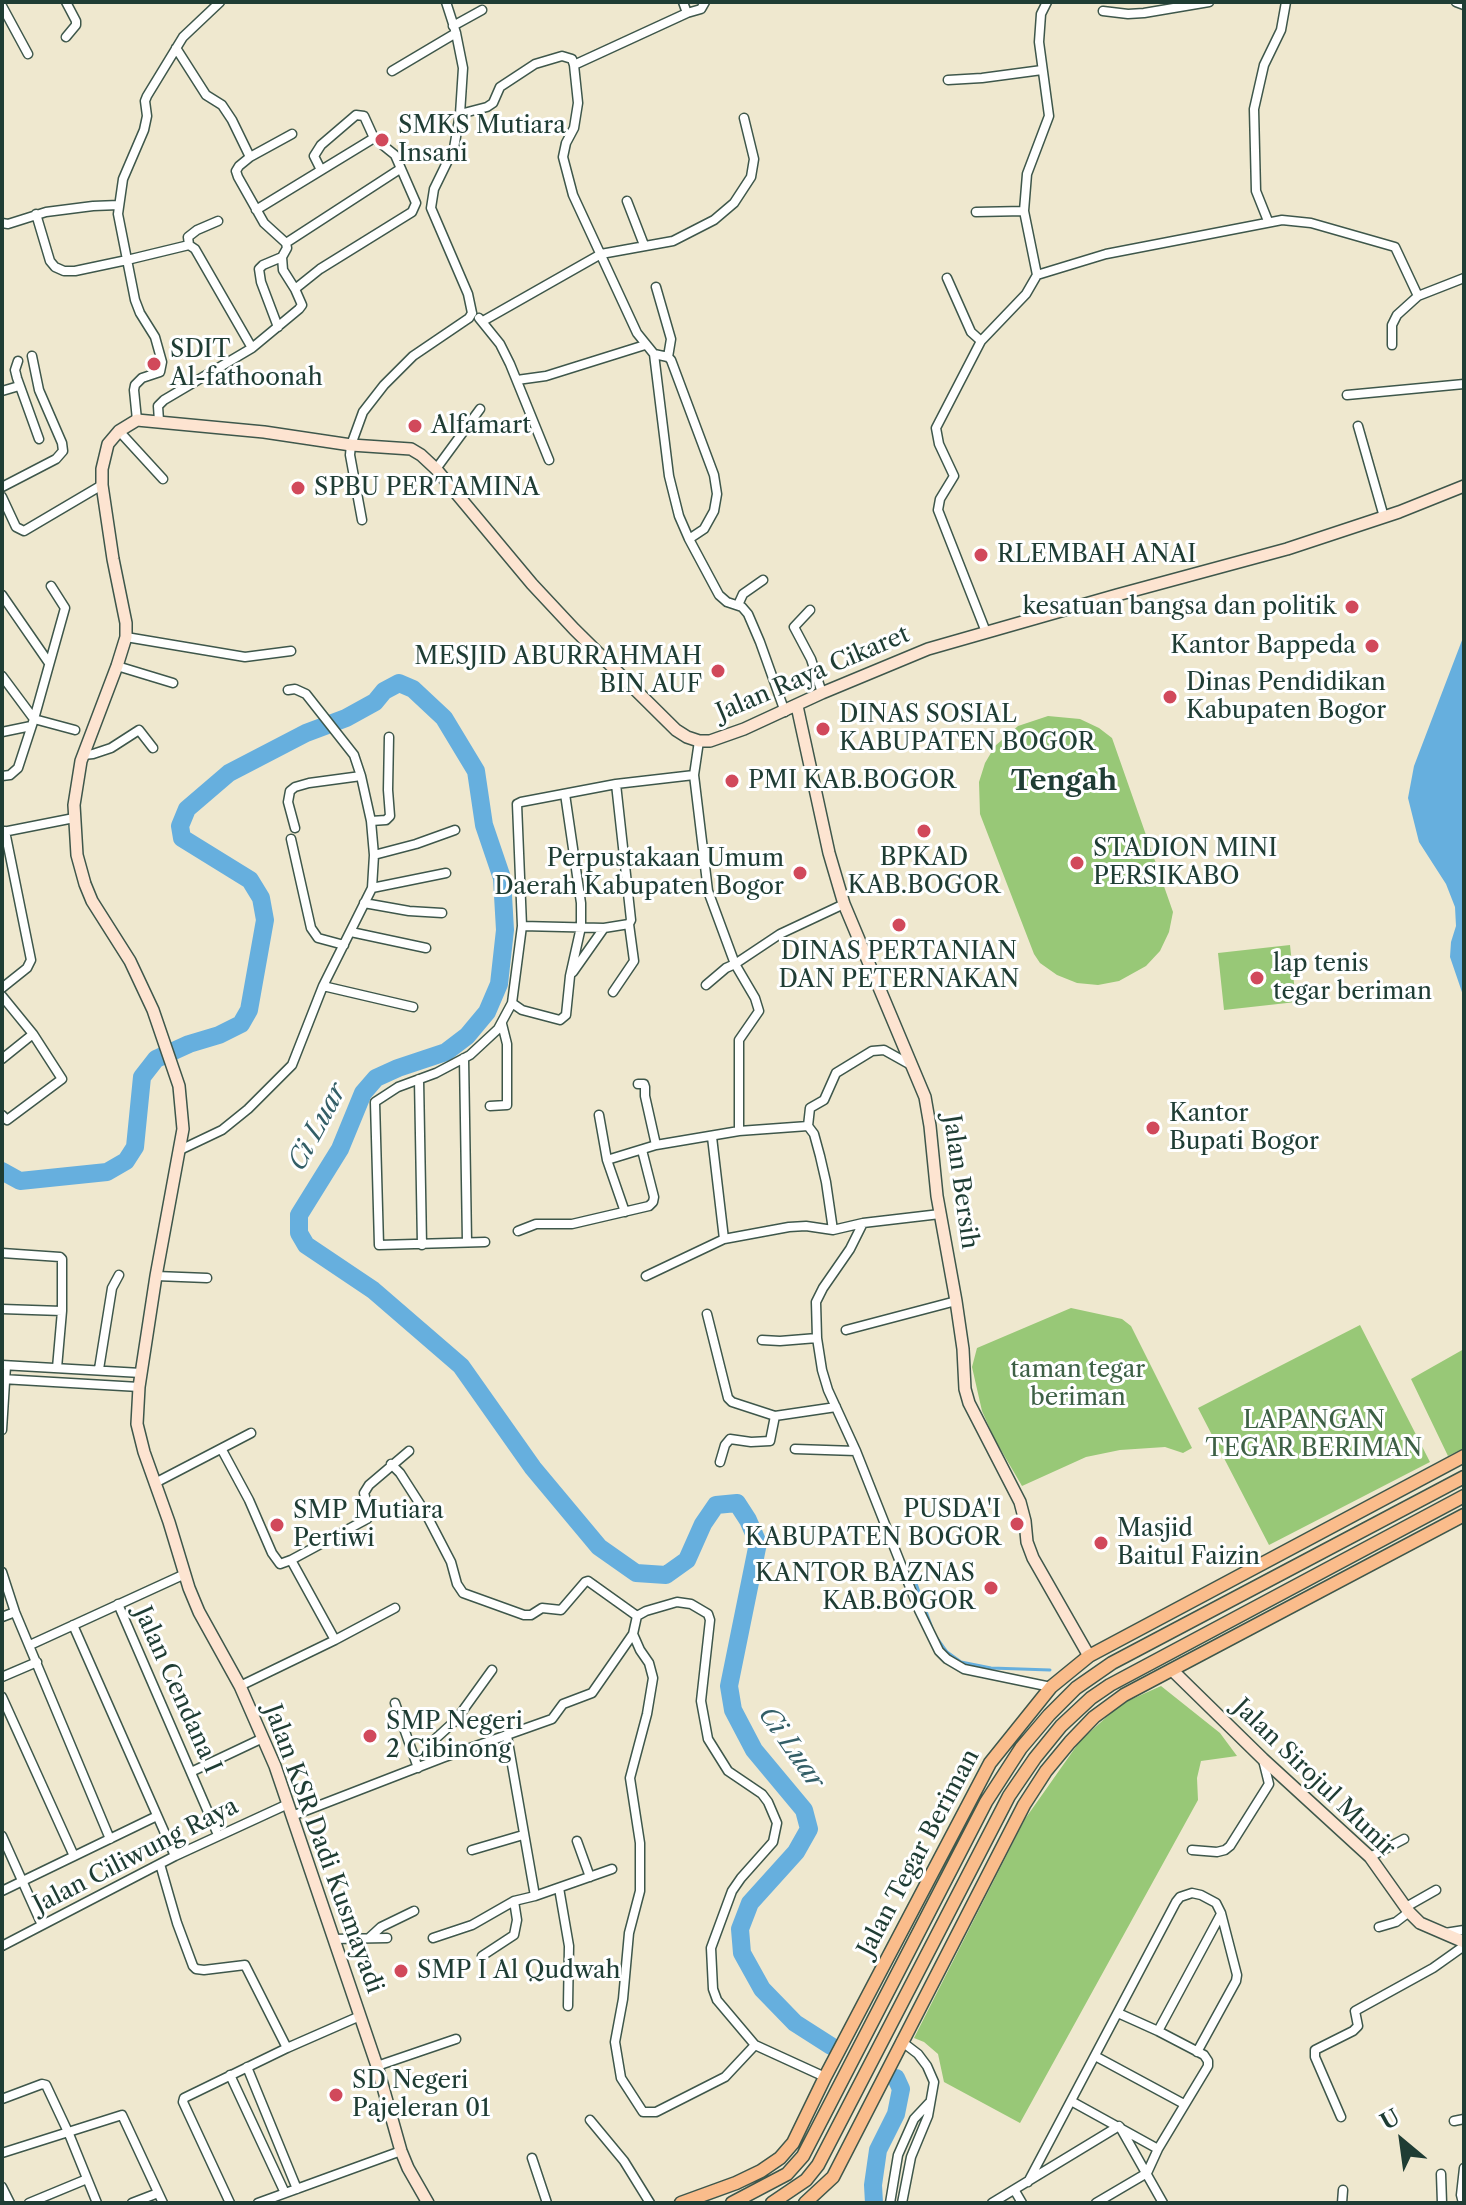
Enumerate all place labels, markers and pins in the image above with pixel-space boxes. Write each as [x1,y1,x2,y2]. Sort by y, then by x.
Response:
place label: SMKS Mutiara Insani [398,112,566,168]
marker: SMKS Mutiara Insani [373,131,391,149]
place label: SDIT Al-fathoonah [170,336,323,392]
marker: SDIT Al-fathoonah [145,355,163,373]
place label: Alfamart [431,412,531,440]
marker: Alfamart [406,417,424,435]
place label: SPBU PERTAMINA [314,474,540,502]
marker: SPBU PERTAMINA [289,479,307,497]
place label: RLEMBAH ANAI [997,541,1196,569]
marker: RLEMBAH ANAI [972,546,990,564]
place label: kesatuan bangsa dan politik [1023,593,1336,621]
marker: kesatuan bangsa dan politik [1343,598,1361,616]
place label: Kantor Bappeda [1170,632,1356,660]
marker: Kantor Bappeda [1363,637,1381,655]
place label: MESJID ABURRAHMAH BIN AUF [414,643,702,699]
marker: MESJID ABURRAHMAH BIN AUF [709,662,727,680]
place label: Dinas Pendidikan Kabupaten Bogor [1186,669,1386,725]
marker: Dinas Pendidikan Kabupaten Bogor [1161,688,1179,706]
place label: DINAS SOSIAL KABUPATEN BOGOR [839,701,1095,757]
marker: DINAS SOSIAL KABUPATEN BOGOR [814,720,832,738]
place label: PMI KAB.BOGOR [748,767,956,795]
marker: PMI KAB.BOGOR [723,772,741,790]
marker: BPKAD KAB.BOGOR [915,822,933,840]
place label: STADION MINI PERSIKABO [1093,835,1277,891]
place label: BPKAD KAB.BOGOR [848,844,1000,900]
place label: Perpustakaan Umum Daerah Kabupaten Bogor [494,845,784,901]
marker: STADION MINI PERSIKABO [1068,854,1086,872]
marker: Perpustakaan Umum Daerah Kabupaten Bogor [791,864,809,882]
marker: DINAS PERTANIAN DAN PETERNAKAN [890,916,908,934]
place label: DINAS PERTANIAN DAN PETERNAKAN [779,938,1019,994]
place label: lap tenis tegar beriman [1273,950,1432,1006]
marker: lap tenis tegar beriman [1248,969,1266,987]
place label: Kantor Bupati Bogor [1169,1100,1319,1156]
marker: Kantor Bupati Bogor [1144,1119,1162,1137]
place label: PUSDA'I KABUPATEN BOGOR [745,1496,1001,1552]
place label: SMP Mutiara Pertiwi [293,1497,444,1553]
marker: PUSDA'I KABUPATEN BOGOR [1008,1515,1026,1533]
place label: Masjid Baitul Faizin [1117,1515,1260,1571]
marker: SMP Mutiara Pertiwi [268,1516,286,1534]
marker: Masjid Baitul Faizin [1092,1534,1110,1552]
place label: KANTOR BAZNAS KAB.BOGOR [755,1560,975,1616]
marker: KANTOR BAZNAS KAB.BOGOR [982,1579,1000,1597]
place label: SMP Negeri 2 Cibinong [386,1708,523,1764]
marker: SMP Negeri 2 Cibinong [361,1727,379,1745]
place label: SMP I Al Qudwah [417,1957,621,1985]
marker: SMP I Al Qudwah [392,1962,410,1980]
place label: SD Negeri Pajeleran 01 [352,2067,490,2123]
marker: SD Negeri Pajeleran 01 [327,2086,345,2104]

